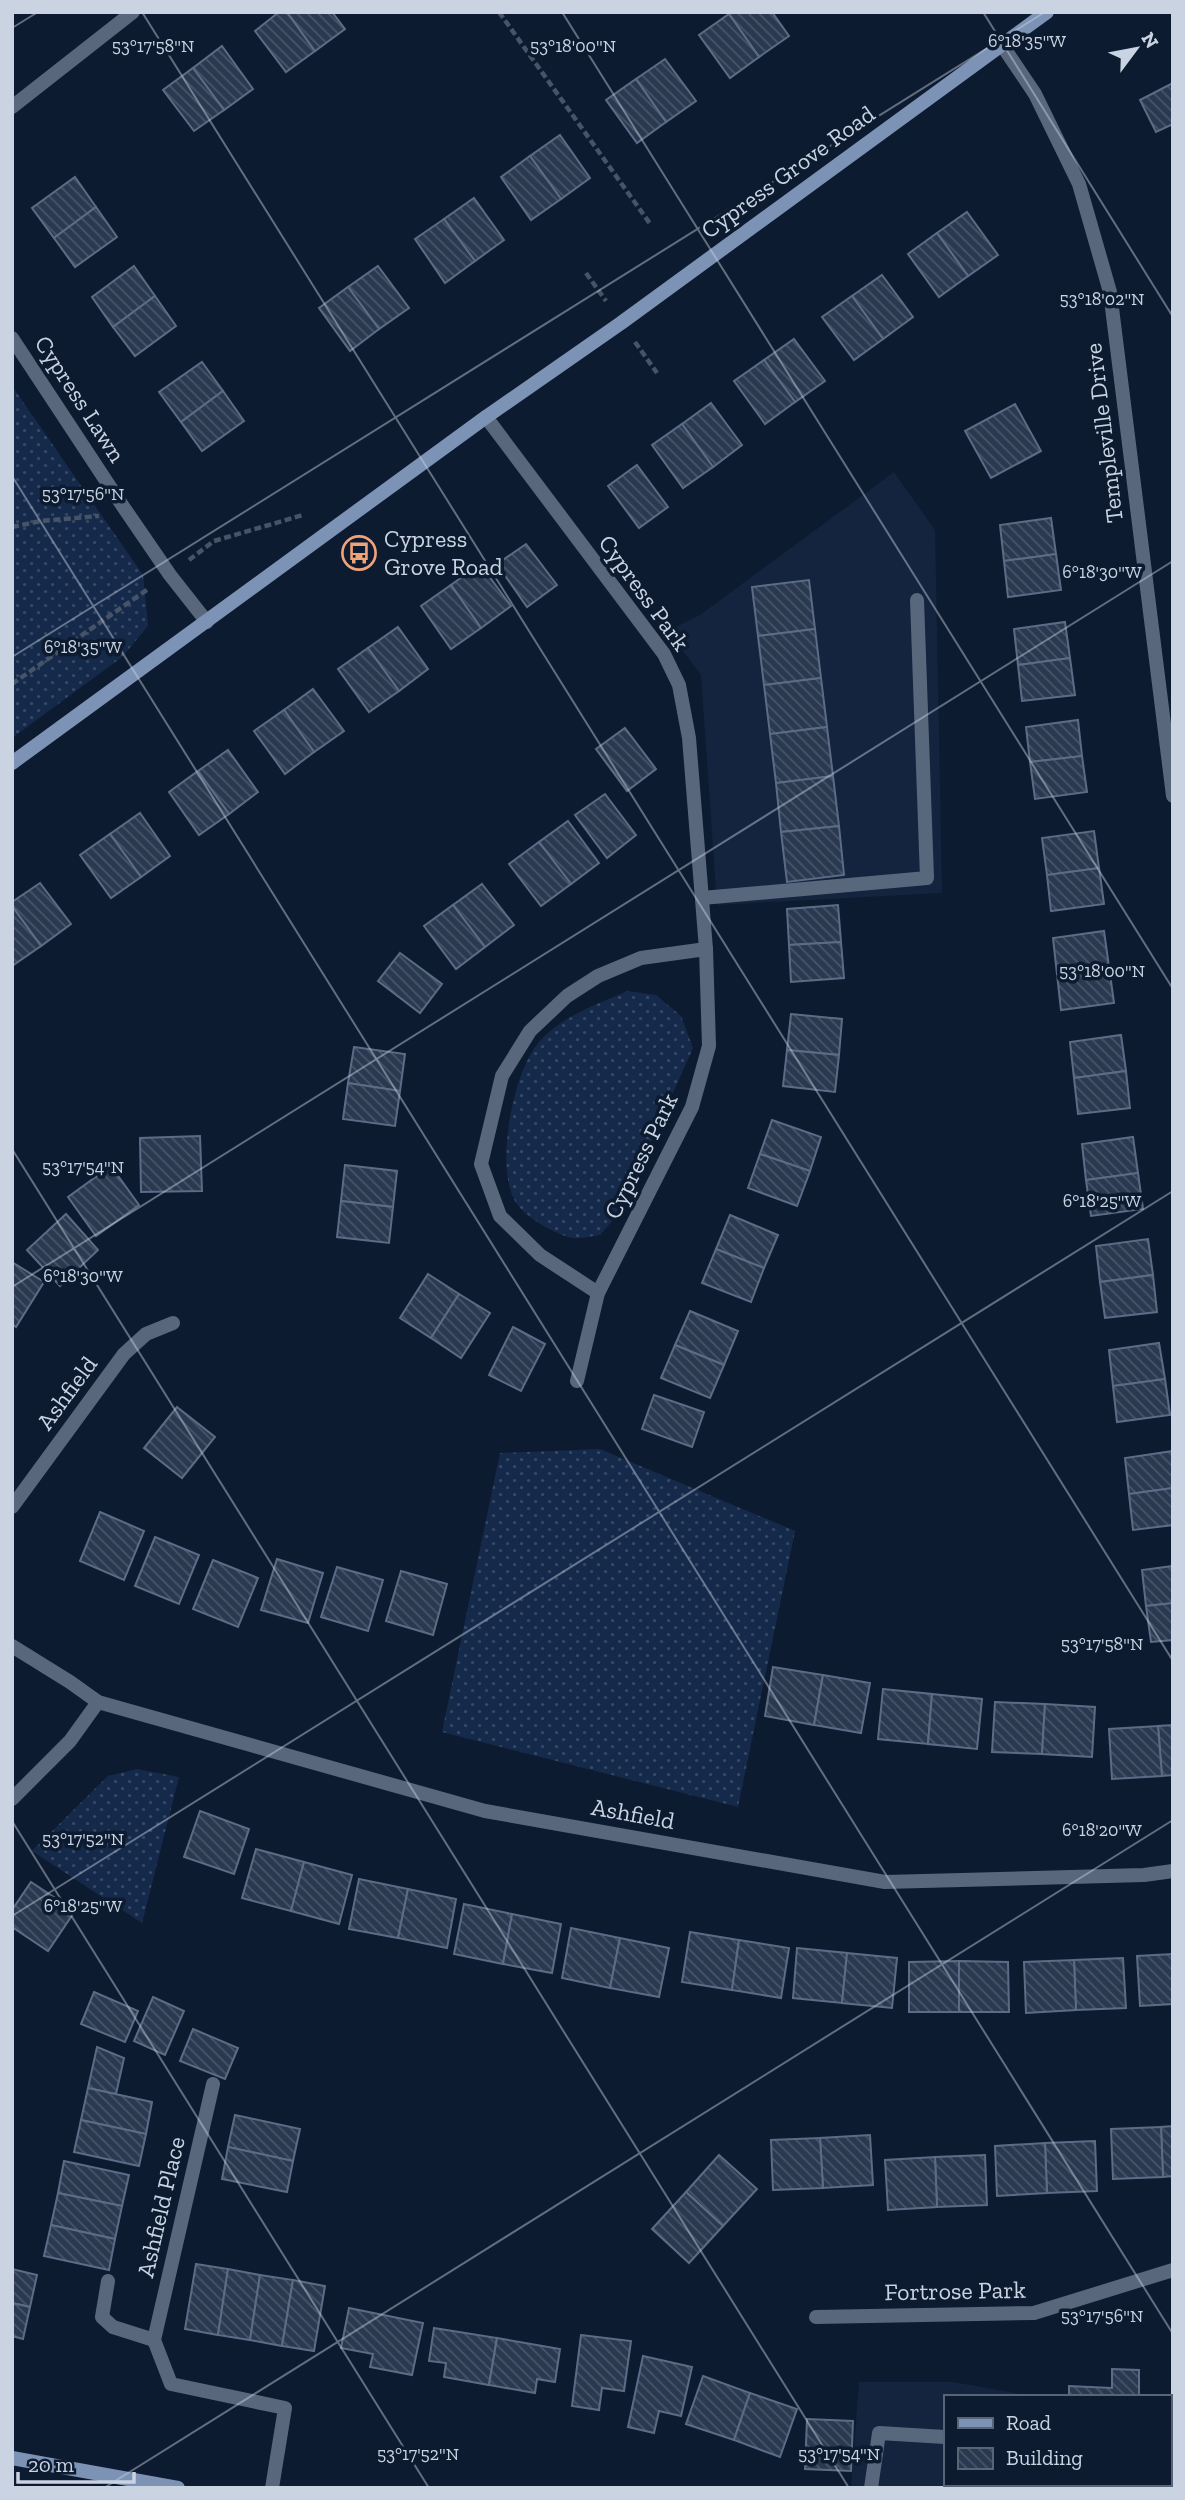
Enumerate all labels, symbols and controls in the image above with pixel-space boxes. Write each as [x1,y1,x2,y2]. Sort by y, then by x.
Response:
north arrow [1101,14,1171,84]
text: N [1136,28,1164,52]
text: 6°18'35"W [988,30,1066,52]
text: 53°17'58"N [112,35,194,57]
text: 53°18'00"N [530,35,616,57]
street label: Cypress Grove Road [695,99,880,244]
text: 53°18'02"N [1060,288,1144,310]
street label: Cypress Lawn [29,330,132,468]
street label: Templeville Drive [1078,342,1129,525]
text: 53°17'56"N [42,483,124,505]
place label: Cypress Grove Road [384,524,503,581]
street label: Cypress Park [593,529,697,657]
bus stop icon: Cypress Grove Road [340,534,378,572]
text: 6°18'30"W [1062,561,1142,583]
text: 6°18'35"W [44,636,122,658]
text: 53°18'00"N [1059,960,1145,982]
street label: Cypress Park [598,1088,684,1223]
text: 53°17'54"N [42,1156,124,1178]
text: 6°18'25"W [1063,1190,1142,1212]
text: 6°18'30"W [43,1265,123,1287]
street label: Ashfield [30,1350,103,1435]
text: 53°17'58"N [1061,1633,1143,1655]
street label: Ashfield [589,1792,677,1835]
text: 6°18'20"W [1062,1819,1142,1841]
text: 53°17'52"N [42,1828,124,1850]
text: 6°18'25"W [44,1895,123,1917]
street label: Ashfield Place [130,2134,191,2280]
street label: Fortrose Park [884,2275,1026,2306]
text: 53°17'56"N [1061,2305,1143,2327]
legend [944,2395,1171,2486]
text: Road [1006,2410,1052,2435]
scale bar [18,2440,133,2484]
text: 53°17'52"N [377,2443,459,2465]
text: 53°17'54"N [798,2443,880,2465]
text: Building [1006,2445,1083,2470]
text: 20 m [28,2452,74,2477]

